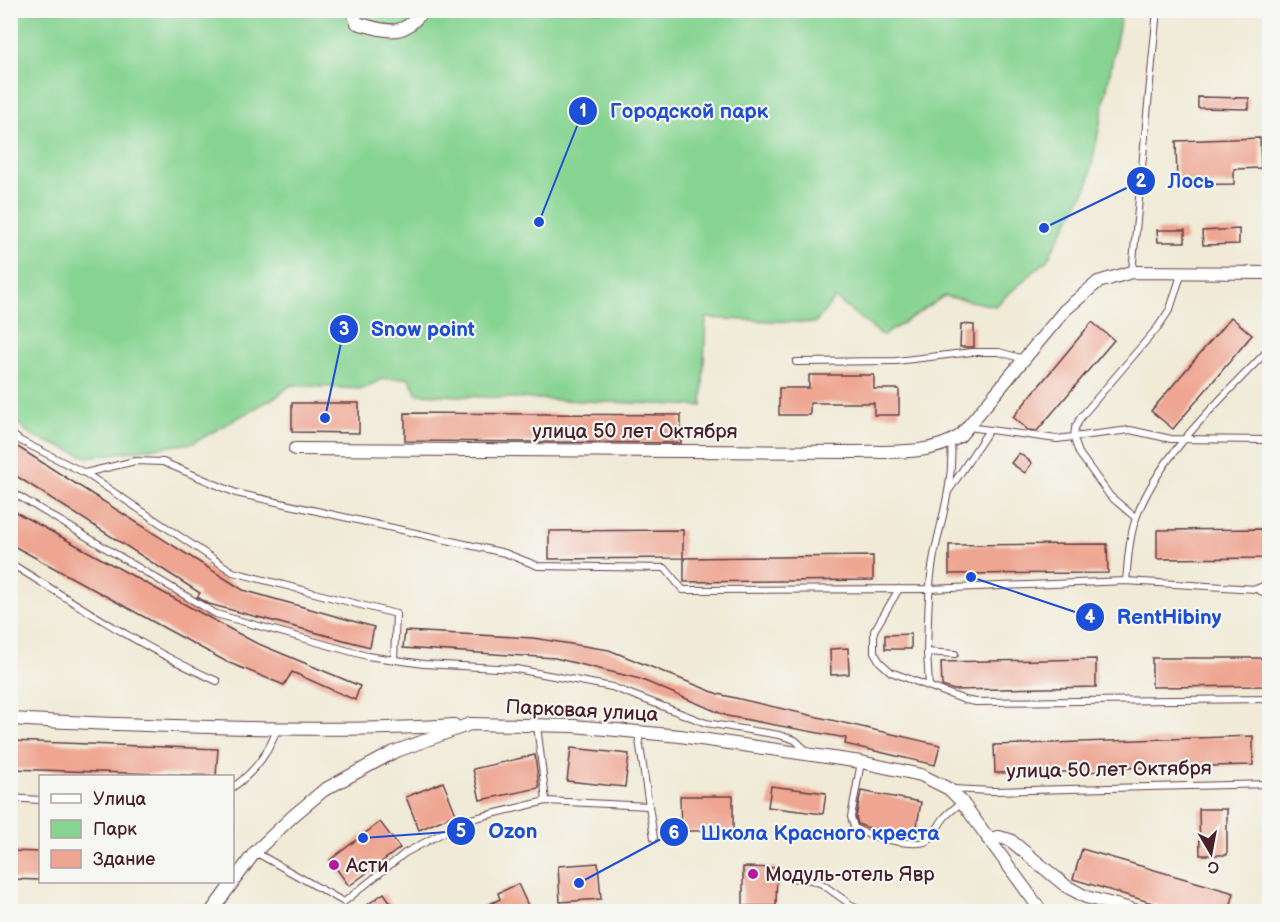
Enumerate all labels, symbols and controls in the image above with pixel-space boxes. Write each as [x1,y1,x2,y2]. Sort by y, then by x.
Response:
callout: Городской парк [568,91,781,130]
text: Городской парк [610,99,769,124]
text: 1 [579,101,587,122]
callout: Лось [1126,162,1226,201]
text: Лось [1167,169,1215,194]
text: 2 [1136,171,1147,192]
callout: Snow point [329,309,486,348]
text: Snow point [371,317,475,342]
text: 3 [339,319,349,340]
street label: улица 50 лет Октября [532,420,738,444]
callout: RentHibiny [1075,597,1234,636]
text: RentHibiny [1117,605,1222,630]
text: 4 [1085,607,1096,628]
street label: Парковая улица [505,695,659,727]
street label: улица 50 лет Октября [1006,756,1212,784]
legend [39,775,234,883]
text: Улица [93,789,147,810]
callout: Ozon [446,811,549,850]
callout: Школа Красного креста [659,813,951,852]
text: Парк [93,819,137,840]
text: Ozon [489,819,537,844]
text: 5 [456,821,466,842]
text: Школа Красного креста [701,821,940,846]
text: 6 [669,823,680,844]
north arrow [1181,823,1241,883]
text: Здание [93,849,155,870]
place label: Асти [345,854,388,878]
text: С [1206,856,1220,877]
marker: Асти [327,858,341,872]
place label: Модуль-отель Явр [765,863,935,887]
marker: Модуль-отель Явр [746,867,760,881]

